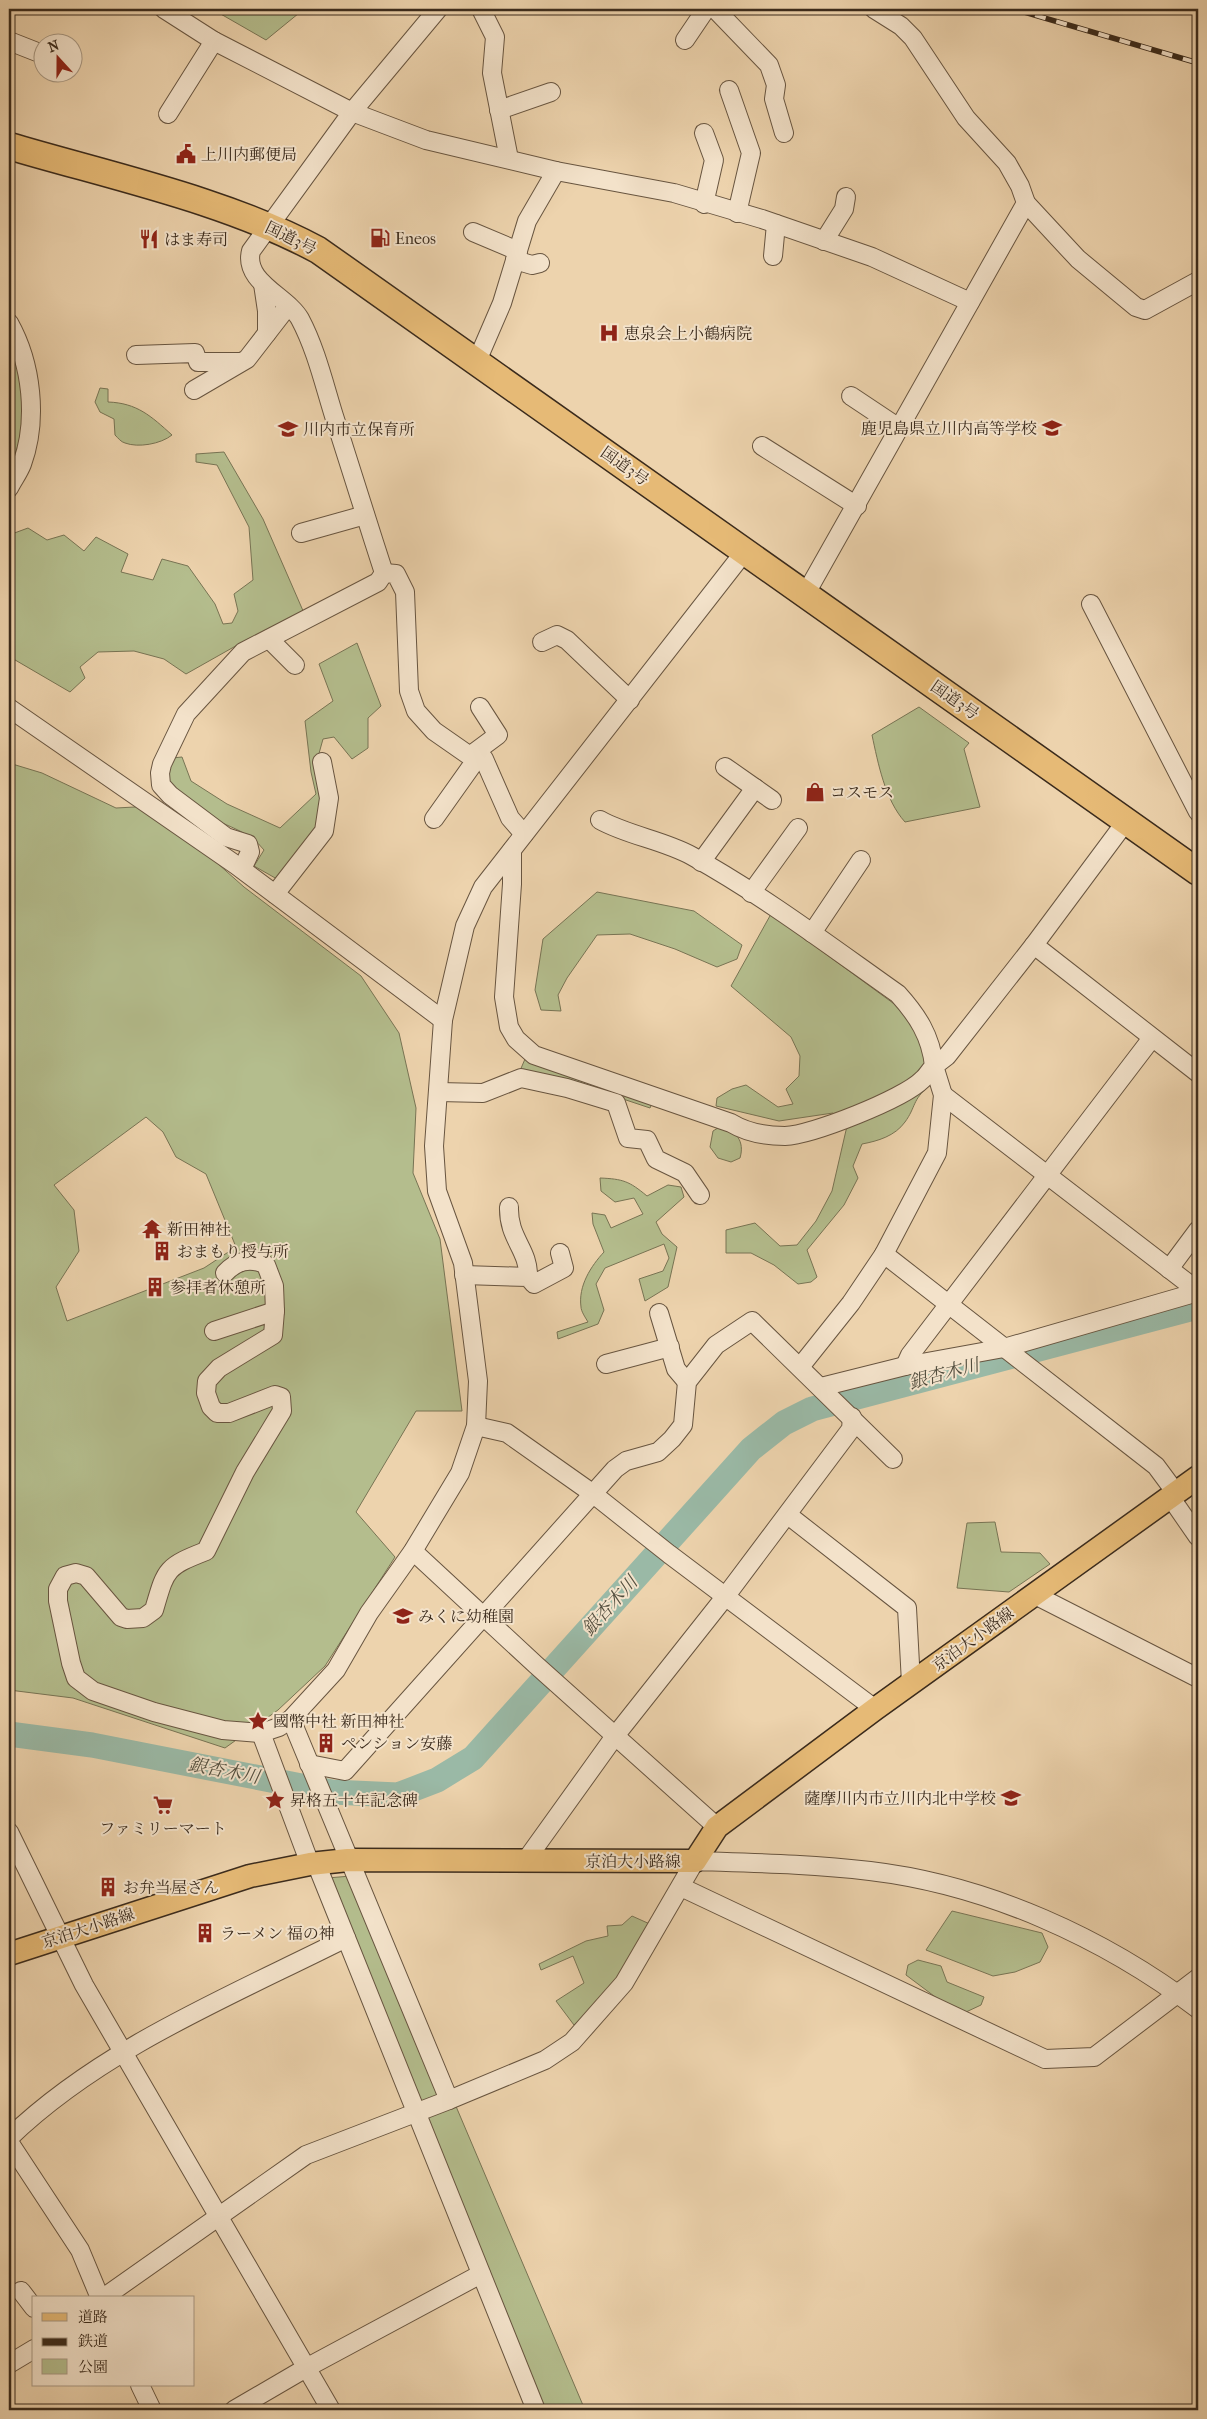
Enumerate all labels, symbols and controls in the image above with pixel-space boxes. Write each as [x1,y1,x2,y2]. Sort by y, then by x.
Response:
north arrow [32,32,82,82]
text: N [46,36,62,56]
public building icon: 上川内郵便局 [175,143,197,165]
place label: 上川内郵便局 [201,145,297,164]
street label: 国道3号 [262,217,320,259]
fuel station icon: Eneos [369,227,391,249]
restaurant icon: はま寿司 [138,228,160,250]
place label: Eneos [395,229,436,248]
place label: はま寿司 [164,230,228,249]
hospital icon: 恵泉会上小鶴病院 [598,322,620,344]
place label: 恵泉会上小鶴病院 [624,324,752,343]
school or university icon: 鹿児島県立川内高等学校 [1041,417,1063,439]
school or university icon: 川内市立保育所 [277,418,299,440]
place label: 鹿児島県立川内高等学校 [861,419,1037,438]
place label: 川内市立保育所 [303,420,415,439]
street label: 国道3号 [597,443,653,489]
street label: 国道3号 [927,677,983,723]
shop icon: コスモス [804,781,826,803]
place label: コスモス [830,783,894,802]
temple icon: 新田神社 [141,1218,163,1240]
place label: 新田神社 [167,1220,231,1239]
building icon: おまもり授与所 [151,1240,173,1262]
place label: おまもり授与所 [177,1242,289,1261]
building icon: 参拝者休憩所 [144,1276,166,1298]
place label: 参拝者休憩所 [170,1278,266,1297]
water label: 銀杏木川 [907,1354,983,1393]
water label: 銀杏木川 [578,1571,643,1640]
street label: 京泊大小路線 [929,1603,1017,1675]
school or university icon: みくに幼稚園 [392,1605,414,1627]
place label: みくに幼稚園 [418,1607,514,1626]
place icon: 國幣中社 新田神社 [247,1710,269,1732]
place label: 國幣中社 新田神社 [273,1712,404,1731]
building icon: ペンション安藤 [315,1732,337,1754]
place label: ペンション安藤 [341,1734,452,1753]
water label: 銀杏木川 [187,1754,263,1789]
school or university icon: 薩摩川内市立川内北中学校 [1000,1787,1022,1809]
place icon: 昇格五十年記念碑 [264,1789,286,1811]
place label: 薩摩川内市立川内北中学校 [804,1789,996,1808]
place label: 昇格五十年記念碑 [290,1791,418,1810]
supermarket icon: ファミリーマート [152,1794,174,1816]
place label: ファミリーマート [99,1819,227,1838]
street label: 京泊大小路線 [585,1852,681,1871]
building icon: お弁当屋さん [97,1876,119,1898]
place label: お弁当屋さん [123,1878,219,1897]
street label: 京泊大小路線 [39,1904,137,1952]
building icon: ラーメン 福の神 [194,1922,216,1944]
place label: ラーメン 福の神 [220,1924,335,1943]
legend [32,2296,195,2386]
text: 道路 [78,2308,108,2326]
text: 鉄道 [78,2332,108,2350]
text: 公園 [78,2358,108,2376]

